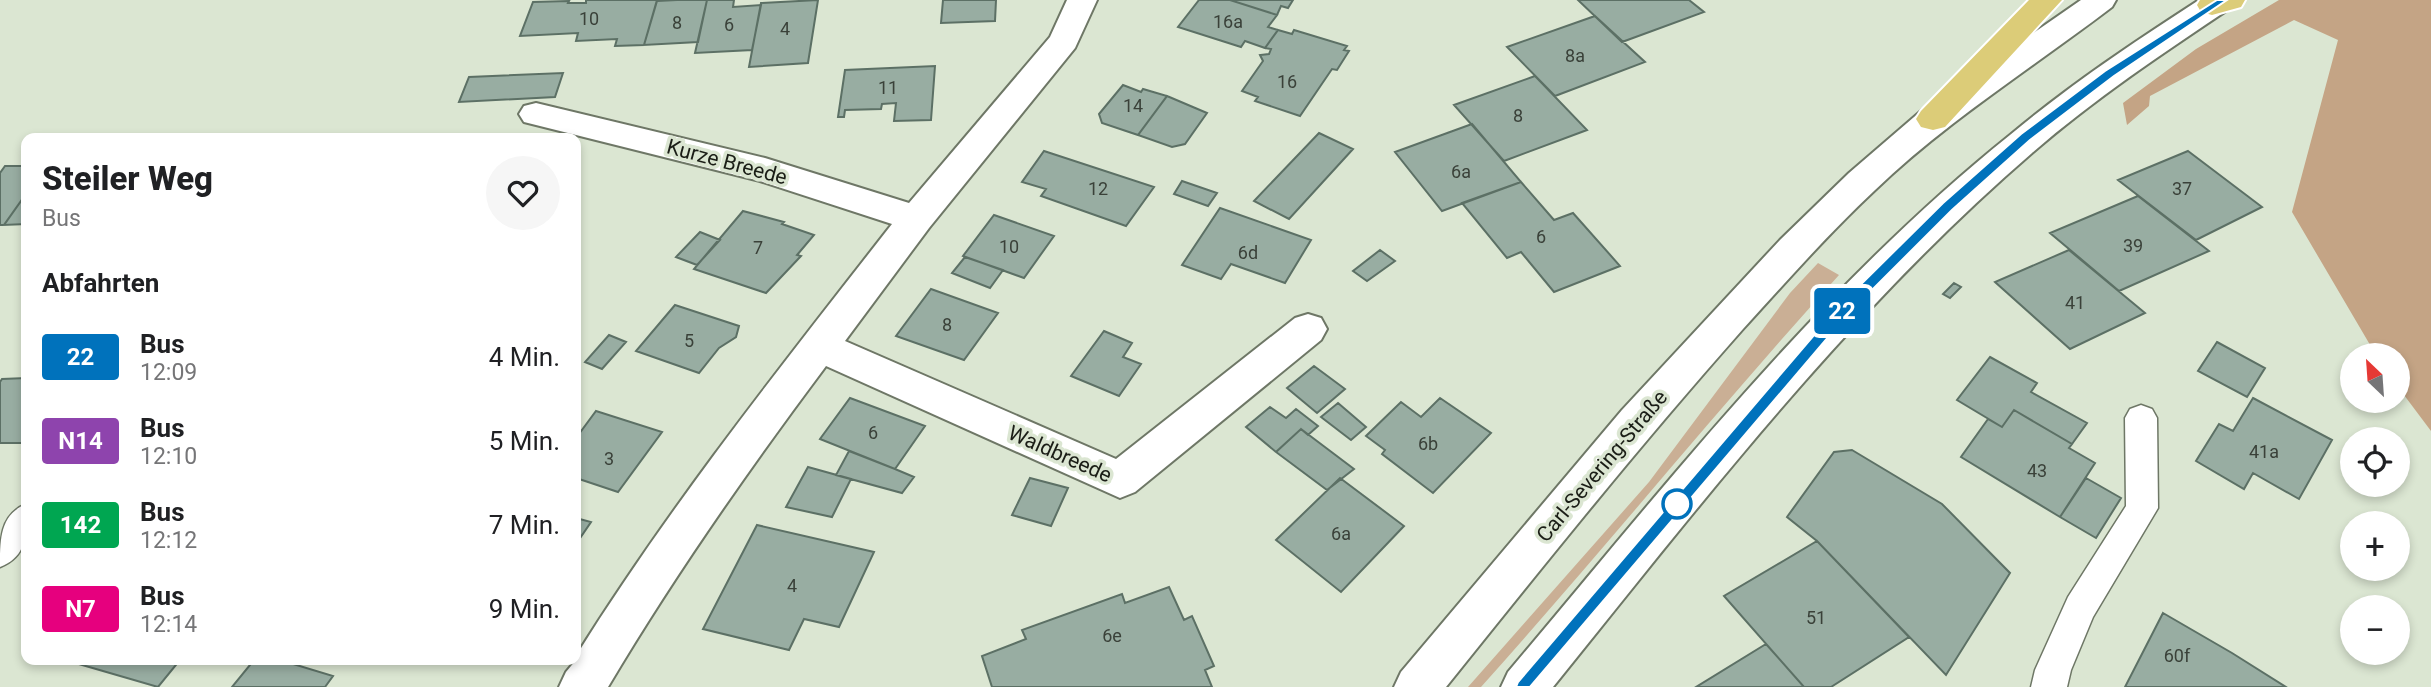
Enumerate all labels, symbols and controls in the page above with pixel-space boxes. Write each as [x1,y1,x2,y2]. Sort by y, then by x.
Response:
house number: 10 [579,8,599,29]
house number: 16a [1213,11,1243,32]
house number: 8 [672,12,682,33]
house number: 6 [724,14,734,35]
house number: 4 [780,18,790,39]
house number: 8a [1565,45,1585,66]
house number: 16 [1277,71,1297,92]
house number: 11 [878,77,898,98]
house number: 14 [1123,95,1143,116]
house number: 8 [1513,105,1523,126]
street label: Kurze Breede [664,134,790,190]
button: heart [486,156,560,230]
text: Steiler Weg [42,159,213,198]
house number: 6a [1451,161,1471,182]
house number: 12 [1088,178,1108,199]
house number: 37 [2172,178,2192,199]
text: Bus [42,205,81,232]
house number: 6 [1536,226,1546,247]
house number: 39 [2123,235,2143,256]
house number: 10 [999,236,1019,257]
house number: 7 [753,237,763,258]
house number: 6d [1238,242,1258,263]
text: Abfahrten [42,268,159,298]
line badge: 22 [1811,288,1874,334]
house number: 41 [2065,292,2085,313]
text: 22 [1828,297,1856,325]
house number: 8 [942,314,952,335]
text: Bus [140,329,185,359]
house number: 5 [684,330,694,351]
text: 4 Min. [489,342,560,372]
text: 22 [67,343,94,371]
north arrow [2340,343,2410,413]
map controls [2340,343,2410,665]
text: 12:09 [140,359,197,386]
street label: Carl-Severing-Straße [1532,385,1672,547]
text: Bus [140,413,185,443]
street label: Waldbreede [1005,421,1115,487]
house number: 6 [868,422,878,443]
text: 5 Min. [489,426,560,456]
text: N14 [58,427,103,455]
button: locate [2340,427,2410,497]
house number: 6b [1418,433,1438,454]
house number: 41a [2249,441,2279,462]
text: 12:10 [140,443,197,470]
house number: 3 [604,448,614,469]
house number: 43 [2027,460,2047,481]
unlabelled marker [1662,489,1692,519]
text: Bus [140,497,185,527]
text: 7 Min. [489,510,560,540]
text: 142 [60,511,101,539]
button: + [2340,511,2410,581]
house number: 6a [1331,523,1351,544]
text: 12:12 [140,527,197,554]
house number: 4 [787,575,797,596]
text: Bus [140,581,185,611]
text: 9 Min. [489,594,560,624]
text: N7 [65,595,96,623]
button: − [2340,595,2410,665]
house number: 51 [1806,607,1826,628]
text: 12:14 [140,611,197,638]
house number: 6e [1102,625,1122,646]
house number: 60f [2164,645,2191,666]

